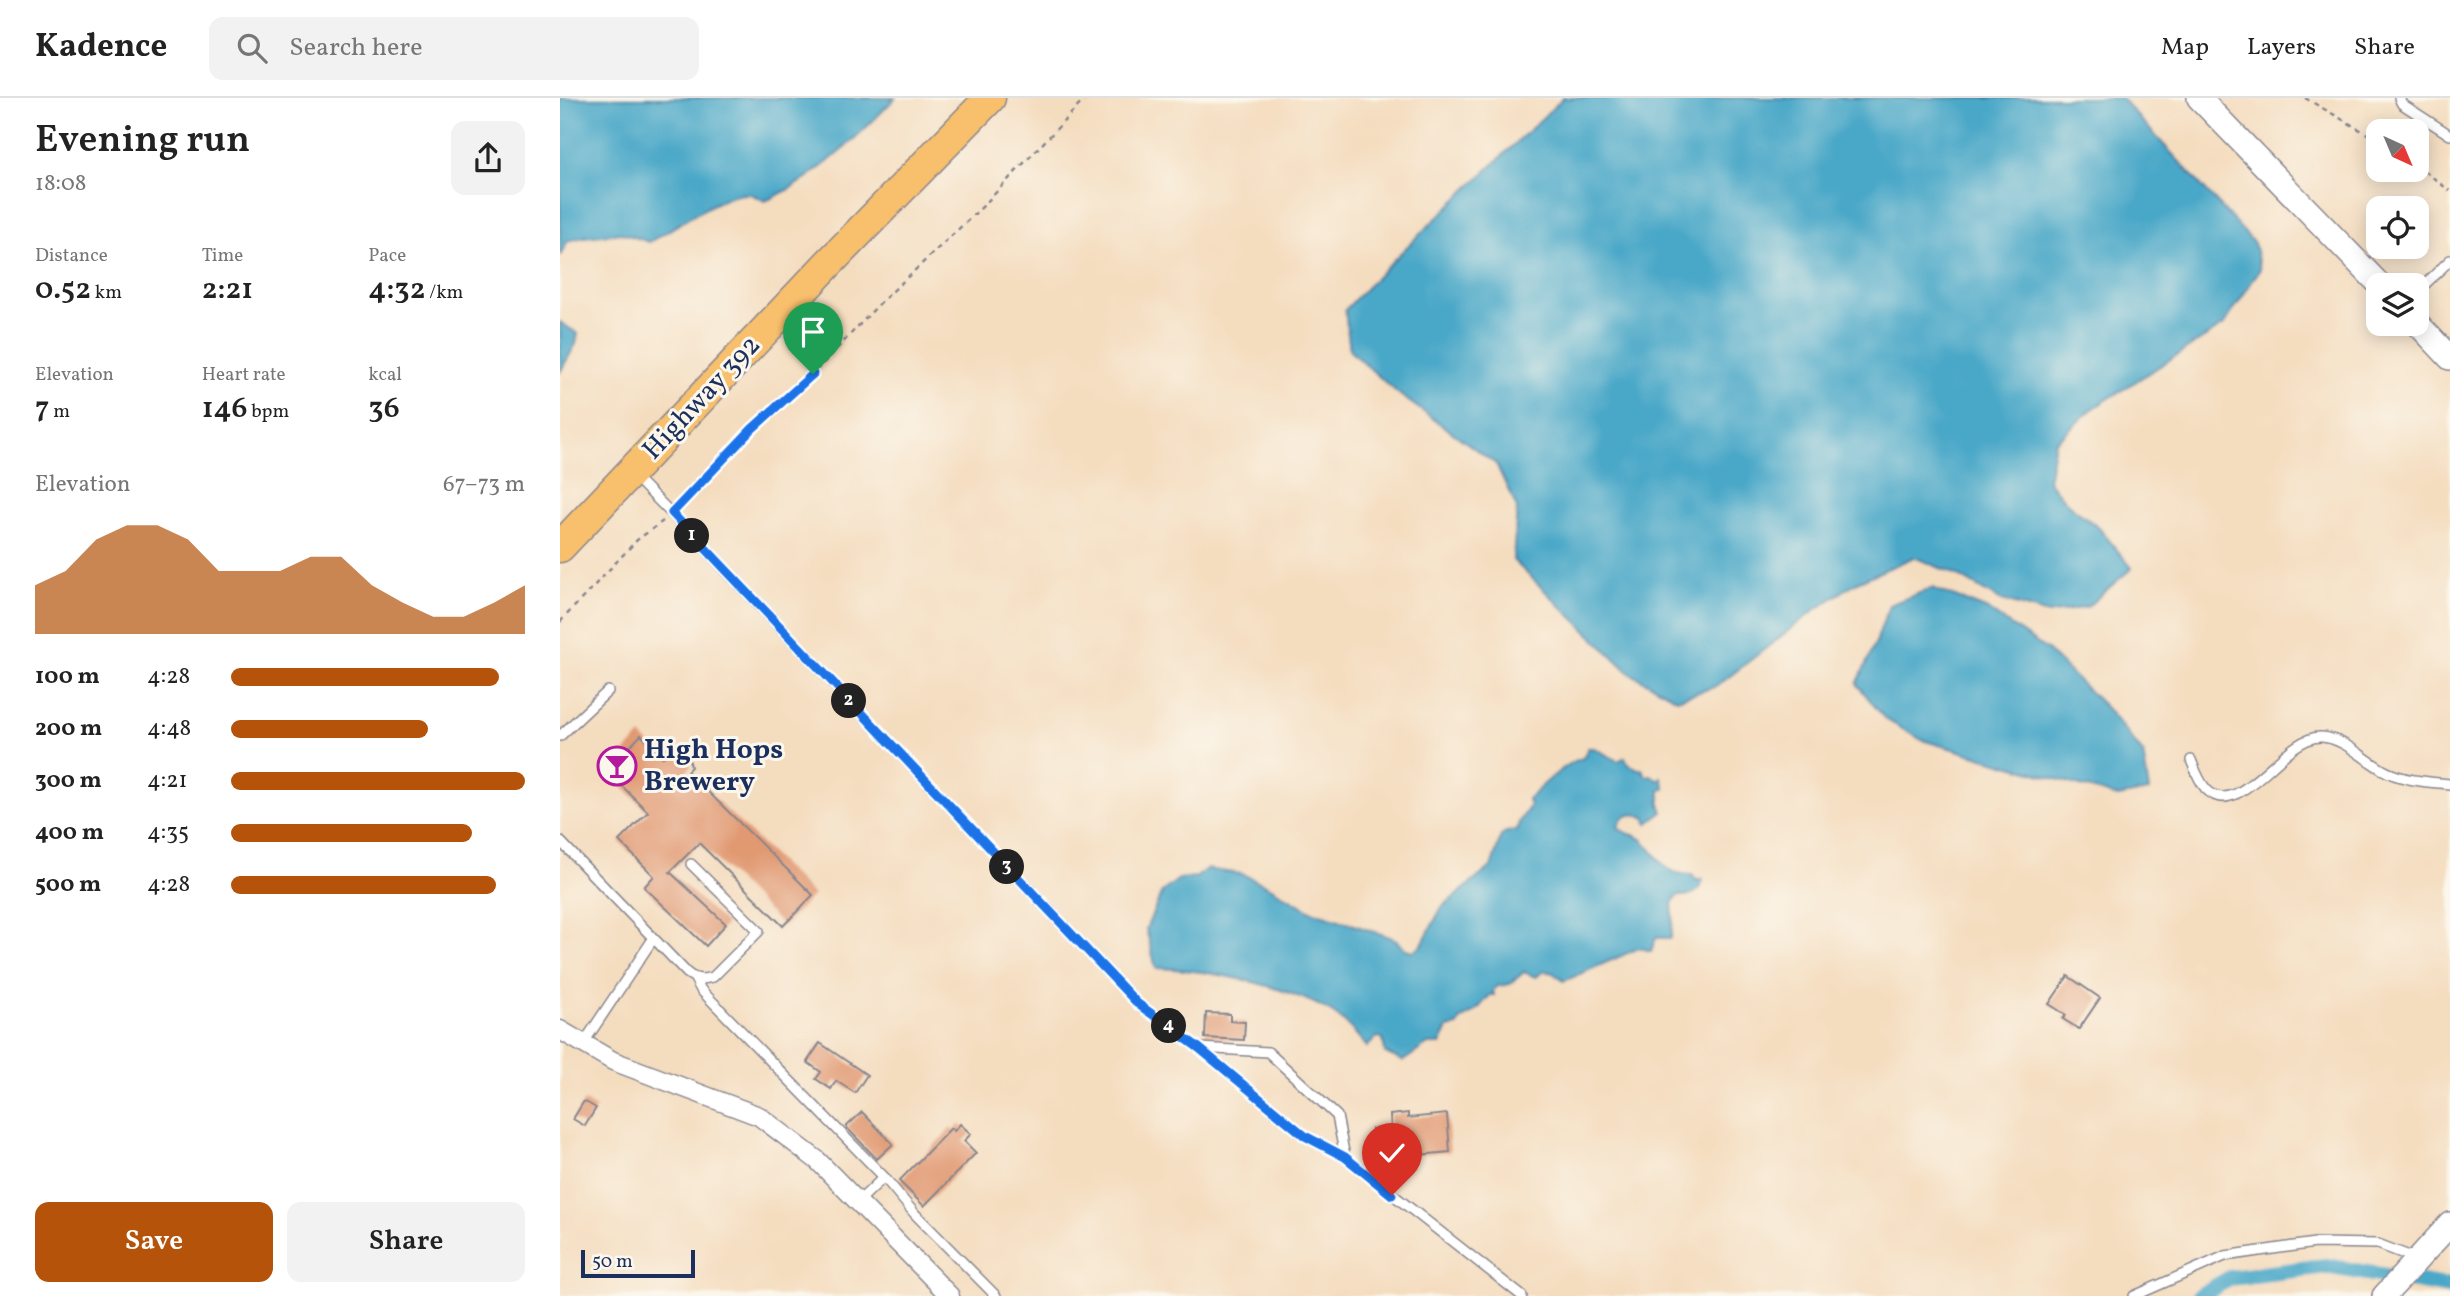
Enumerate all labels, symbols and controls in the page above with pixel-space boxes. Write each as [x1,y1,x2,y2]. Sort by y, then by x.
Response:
search box [209,17,699,80]
text: Kadence [35,25,167,71]
icon: search [233,29,271,67]
text: Search here [289,30,423,66]
text: Map [2161,31,2209,65]
text: Layers [2247,31,2316,65]
text: Share [2354,31,2415,65]
text: Evening run [35,115,250,168]
north arrow [2366,119,2429,182]
map controls [2366,119,2429,336]
button: share [451,121,525,195]
text: 18:08 [35,168,87,200]
button: locate [2366,196,2429,259]
text: Distance [35,243,108,269]
text: Time [202,243,243,269]
text: Pace [368,243,406,269]
text: 0.52 [35,269,91,311]
text: 2:21 [202,269,253,311]
text: 4:32 [368,269,425,311]
button: layers [2366,273,2429,336]
text: km [91,280,122,306]
text: /km [425,280,463,306]
pin [783,302,843,374]
icon: arrive [794,313,832,351]
street label: Highway 392 [634,327,770,469]
text: Elevation [35,362,114,388]
text: Heart rate [202,362,286,388]
text: kcal [368,362,402,388]
text: 7 [35,388,49,430]
text: 146 [202,388,247,430]
text: 36 [368,388,400,430]
text: m [49,399,70,425]
text: bpm [247,399,289,425]
text: Elevation [35,469,131,501]
text: 67–73 m [443,469,525,501]
pin: 1 [674,518,710,554]
text: 1 [688,522,695,548]
text: 100 m [35,661,100,693]
text: 4:28 [147,661,190,693]
pin: 2 [832,684,866,718]
text: 2 [844,687,853,713]
text: 200 m [35,713,102,745]
text: 4:48 [147,713,191,745]
place label: High Hops Brewery [644,731,783,802]
bar icon: High Hops Brewery [596,745,638,787]
text: 300 m [35,765,102,797]
text: 4:21 [147,765,187,797]
text: 400 m [35,817,104,849]
text: 4:35 [147,817,189,849]
pin: 3 [990,850,1024,884]
text: 3 [1002,853,1011,879]
text: 500 m [35,869,101,901]
text: 4:28 [147,869,190,901]
pin: 4 [1152,1009,1186,1044]
text: 4 [1163,1012,1174,1038]
pin [1362,1123,1422,1195]
icon: check [1373,1134,1411,1172]
button: Save [35,1202,273,1282]
button: Share [287,1202,525,1282]
scale bar [581,1247,695,1279]
text: 50 m [592,1249,633,1275]

